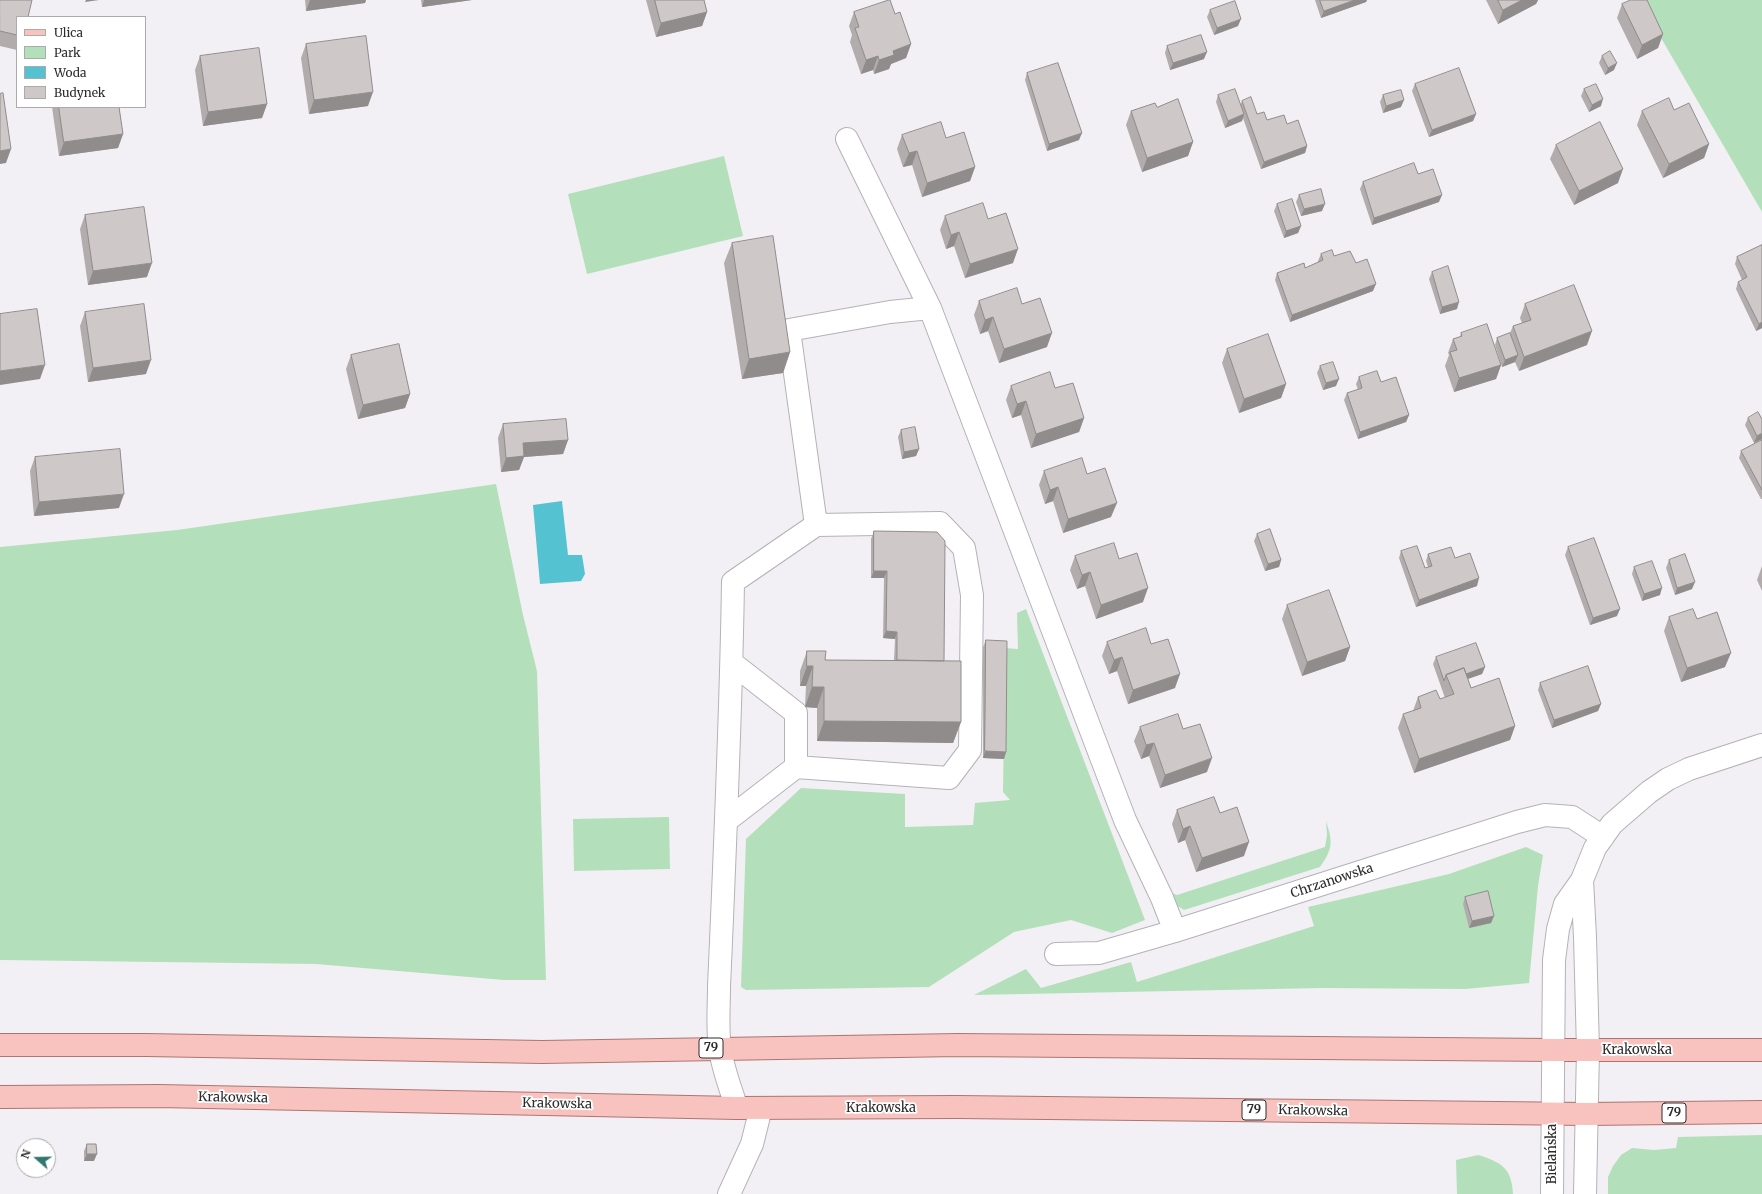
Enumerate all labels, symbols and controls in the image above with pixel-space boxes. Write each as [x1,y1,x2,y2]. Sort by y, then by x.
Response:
legend [16,16,146,108]
text: Ulica [54,25,83,40]
text: Park [54,45,81,60]
text: Woda [54,65,87,80]
text: Budynek [54,85,105,100]
street label: Chrzanowska [1289,860,1375,902]
road number: 79 [699,1038,723,1058]
street label: Krakowska [1602,1042,1672,1058]
street label: Krakowska [198,1090,268,1106]
street label: Krakowska [522,1096,592,1112]
street label: Krakowska [846,1100,916,1116]
road number: 79 [1242,1100,1266,1120]
street label: Krakowska [1278,1103,1348,1119]
road number: 79 [1662,1103,1686,1123]
street label: Bielańska [1544,1124,1560,1184]
north arrow [16,1138,56,1178]
text: N [18,1148,34,1161]

